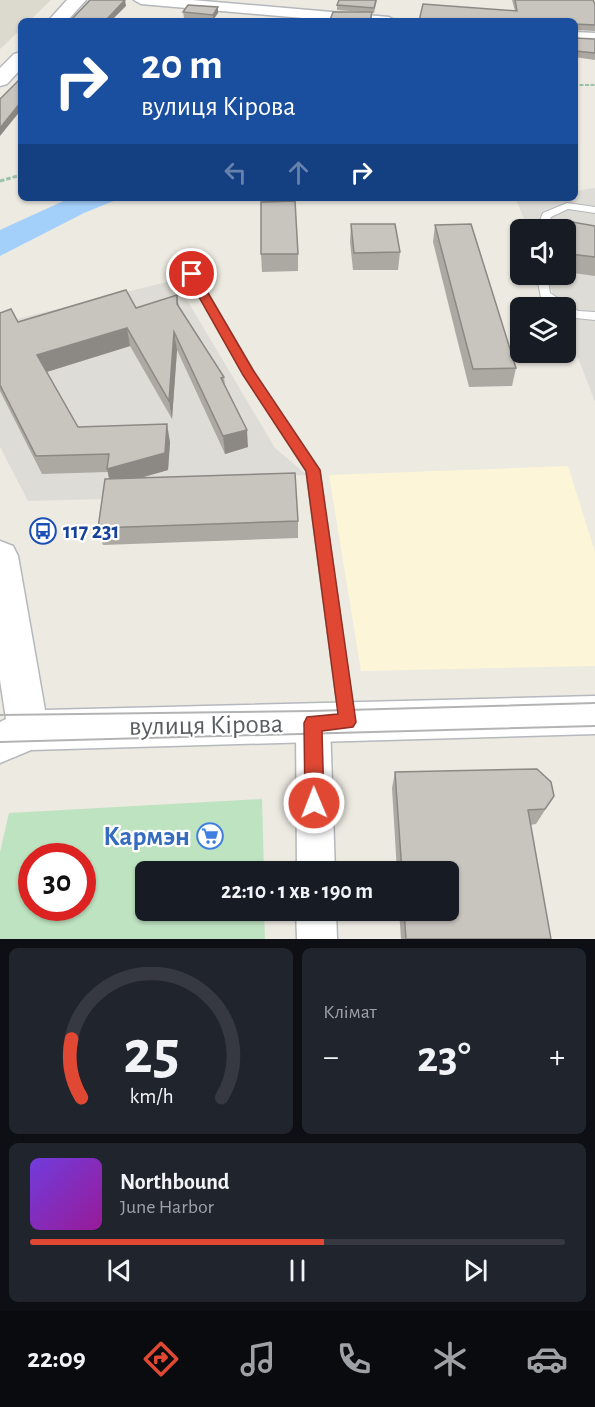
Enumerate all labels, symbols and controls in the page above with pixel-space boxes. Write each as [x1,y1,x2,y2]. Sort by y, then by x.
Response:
icon: right [42,42,120,120]
text: 20 m [141,44,223,86]
text: вулиця Кірова [141,93,296,120]
icon: left [219,156,252,189]
icon: ahead [282,156,315,189]
icon: right [345,156,378,189]
map controls [510,219,576,363]
button: sound [510,219,576,285]
pin [166,248,217,299]
icon: arrive [175,257,208,290]
button: layers [510,297,576,363]
bus stop icon: 117 231 [28,516,58,546]
place label: 117 231 [63,520,119,542]
street label: вулиця Кірова [128,710,284,741]
position arrow [282,771,346,835]
supermarket icon: Кармэн [195,821,225,851]
place label: Кармэн [103,823,190,850]
speed limit sign: 30 [18,843,96,921]
text: 22:10 · 1 хв · 190 m [221,880,373,902]
text: Клімат [323,1002,377,1022]
text: 25 [123,1022,179,1084]
text: 23° [417,1035,471,1080]
text: − [323,1041,339,1074]
text: + [549,1041,565,1074]
text: km/h [129,1086,173,1107]
text: Northbound [120,1171,229,1193]
text: June Harbor [120,1197,214,1217]
icon: previous [103,1254,136,1287]
icon: pause [281,1254,314,1287]
icon: next [459,1254,492,1287]
icon: directions [140,1338,182,1380]
icon: music [237,1338,279,1380]
icon: phone [333,1338,375,1380]
icon: climate [429,1338,471,1380]
icon: car [526,1338,568,1380]
text: 22:09 [27,1345,86,1372]

